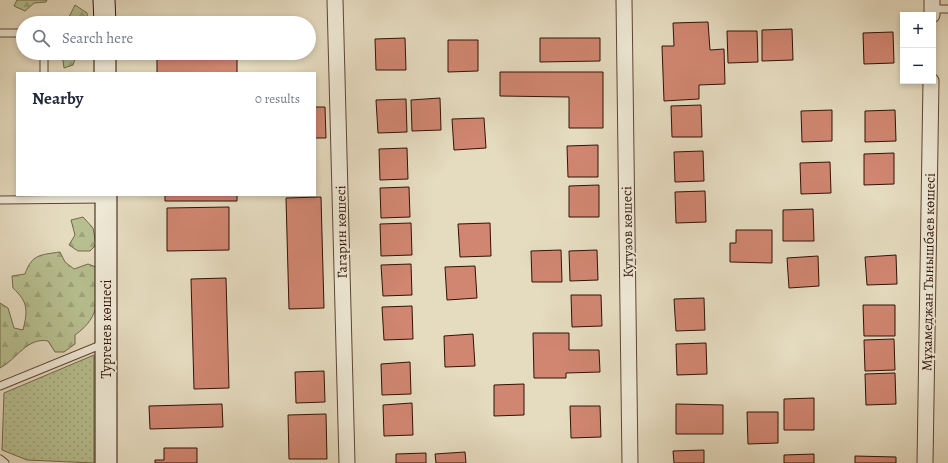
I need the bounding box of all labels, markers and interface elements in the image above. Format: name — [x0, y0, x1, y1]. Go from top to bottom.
map controls — [900, 12, 936, 84]
button: + — [900, 12, 936, 48]
search box — [16, 16, 316, 60]
icon: search — [30, 27, 52, 49]
text: Search here — [62, 28, 133, 48]
button: − — [900, 48, 936, 84]
text: Nearby — [32, 87, 83, 110]
text: 0 results — [255, 90, 300, 107]
street label: Мұхамеджан Тынышбаев көшесі — [917, 173, 940, 371]
street label: Гагарин көшесі — [331, 185, 352, 279]
street label: Кутузов көшесі — [617, 186, 638, 278]
street label: Тургенев көшесі — [97, 280, 116, 378]

